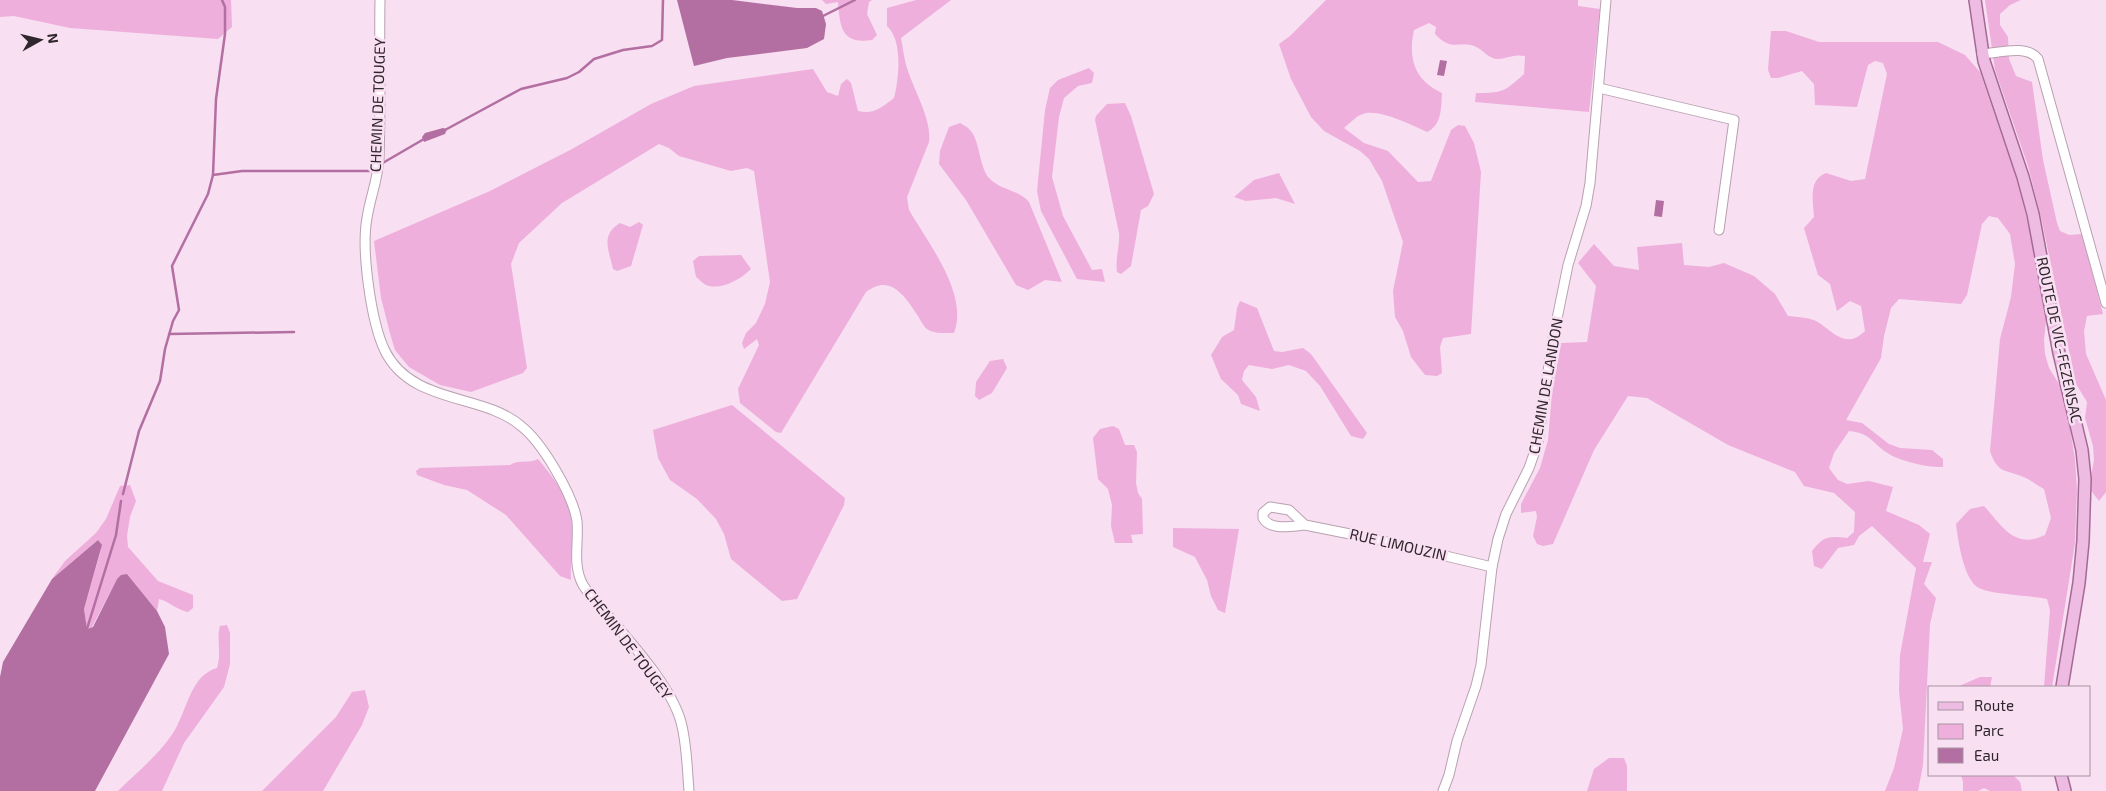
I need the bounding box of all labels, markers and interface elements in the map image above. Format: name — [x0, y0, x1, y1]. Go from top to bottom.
north arrow — [15, 15, 65, 65]
text: N — [44, 32, 62, 44]
street label: CHEMIN DE TOUGEY — [366, 37, 388, 172]
street label: ROUTE DE VIC-FEZENSAC — [2034, 255, 2086, 425]
street label: CHEMIN DE LANDON — [1524, 316, 1566, 455]
street label: RUE LIMOUZIN — [1348, 524, 1448, 564]
street label: CHEMIN DE TOUGEY — [581, 584, 677, 703]
legend — [1928, 686, 2091, 776]
text: Route — [1974, 696, 2014, 714]
text: Parc — [1974, 721, 2004, 739]
text: Eau — [1974, 746, 1999, 764]

